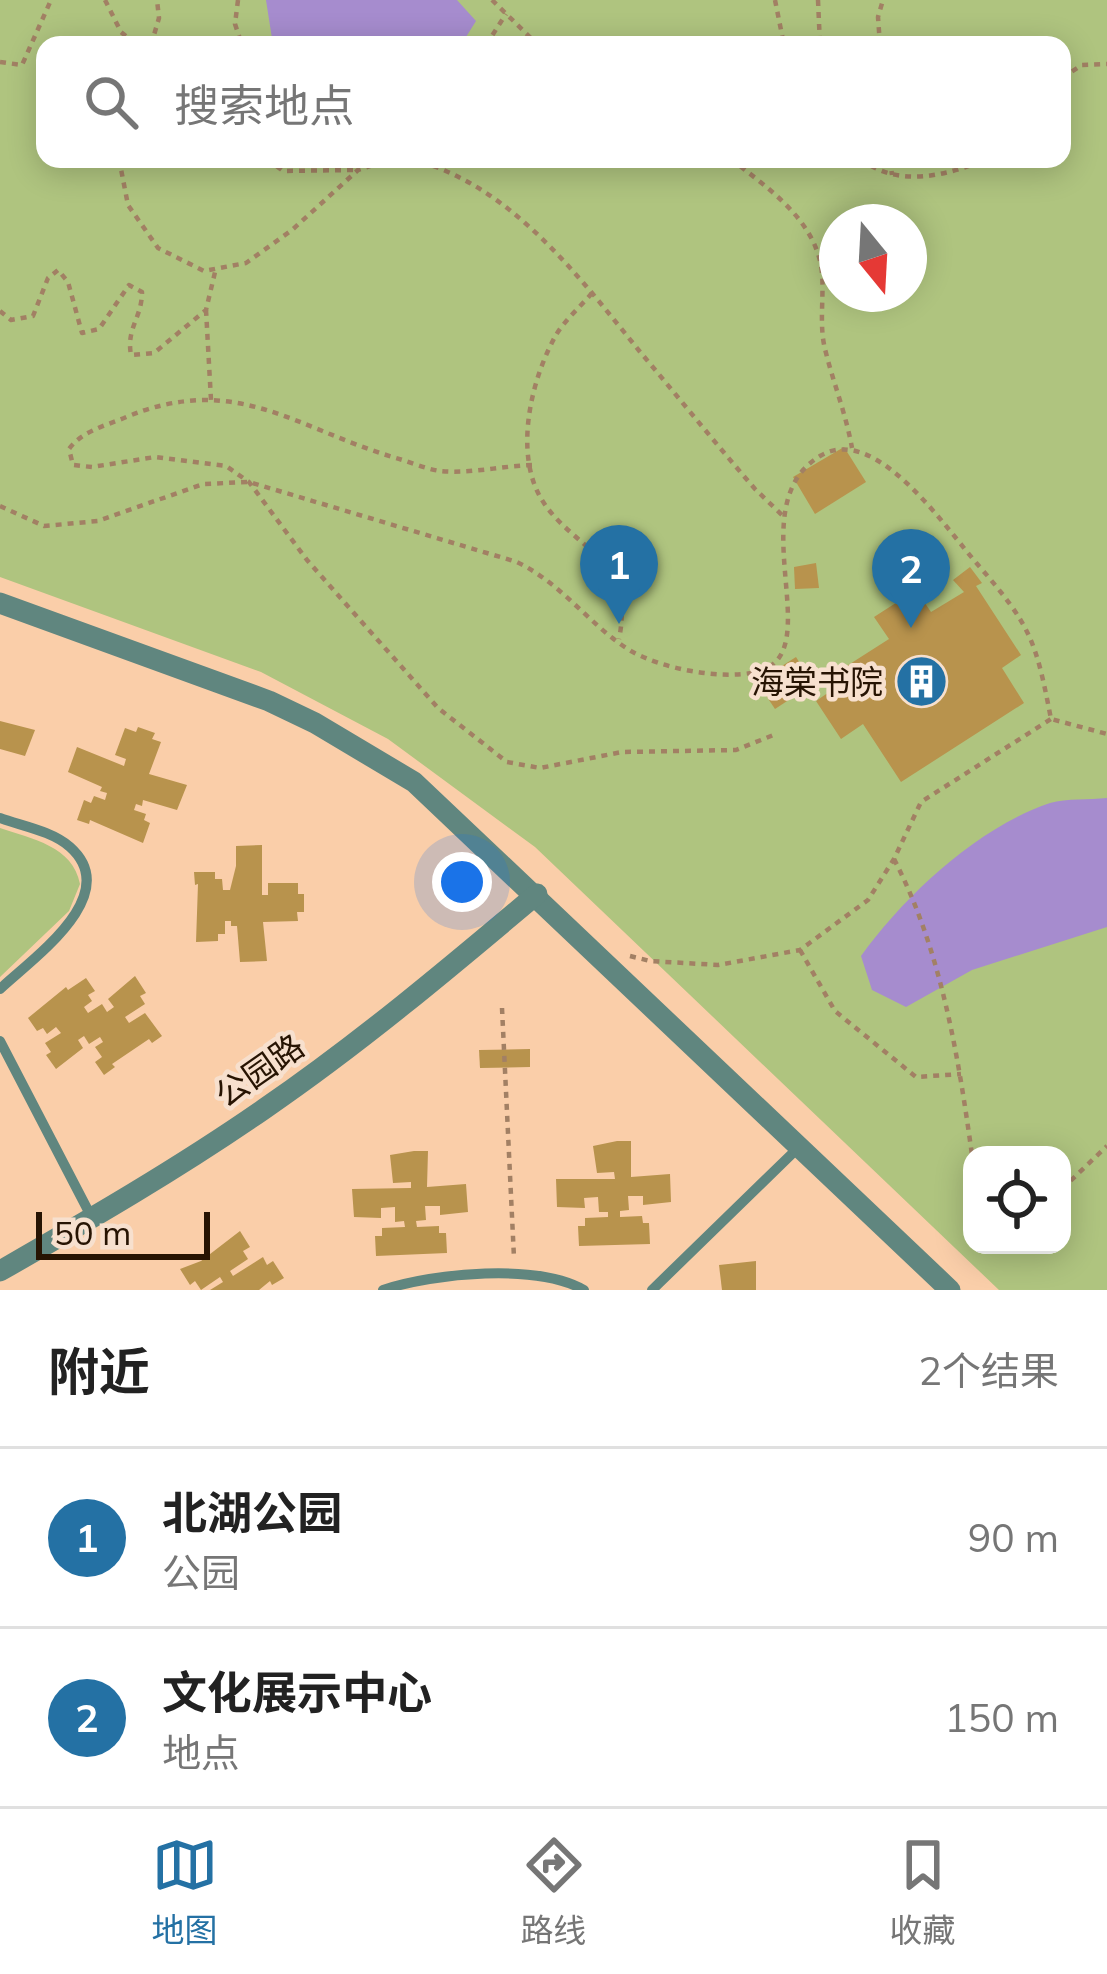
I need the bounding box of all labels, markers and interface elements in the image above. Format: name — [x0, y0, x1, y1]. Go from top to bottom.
search box — [36, 36, 1071, 168]
icon: search — [78, 69, 144, 135]
text: 搜索地点 — [174, 77, 354, 133]
north arrow — [819, 204, 927, 312]
pin: 1 — [580, 525, 658, 624]
pin: 2 — [872, 529, 950, 628]
building icon: 海棠书院 — [894, 653, 950, 709]
place label: 海棠书院 — [751, 661, 883, 702]
your location — [432, 852, 492, 912]
street label: 公园路 — [207, 1025, 311, 1115]
map controls — [963, 1146, 1071, 1254]
button: locate — [963, 1146, 1071, 1254]
scale bar — [36, 1206, 210, 1259]
text: 50 m — [54, 1212, 131, 1253]
text: 附近 — [48, 1339, 150, 1403]
text: 2个结果 — [919, 1346, 1059, 1395]
text: 北湖公园 — [162, 1484, 342, 1540]
text: 1 — [75, 1513, 99, 1562]
text: 90 m — [968, 1513, 1059, 1562]
text: 公园 — [162, 1548, 240, 1597]
text: 文化展示中心 — [162, 1664, 432, 1720]
text: 2 — [75, 1693, 99, 1742]
text: 150 m — [944, 1693, 1059, 1742]
text: 地点 — [162, 1728, 240, 1777]
tab: 地图 — [152, 1832, 218, 1952]
tab: 路线 — [521, 1832, 587, 1952]
tab: 收藏 — [890, 1832, 956, 1952]

